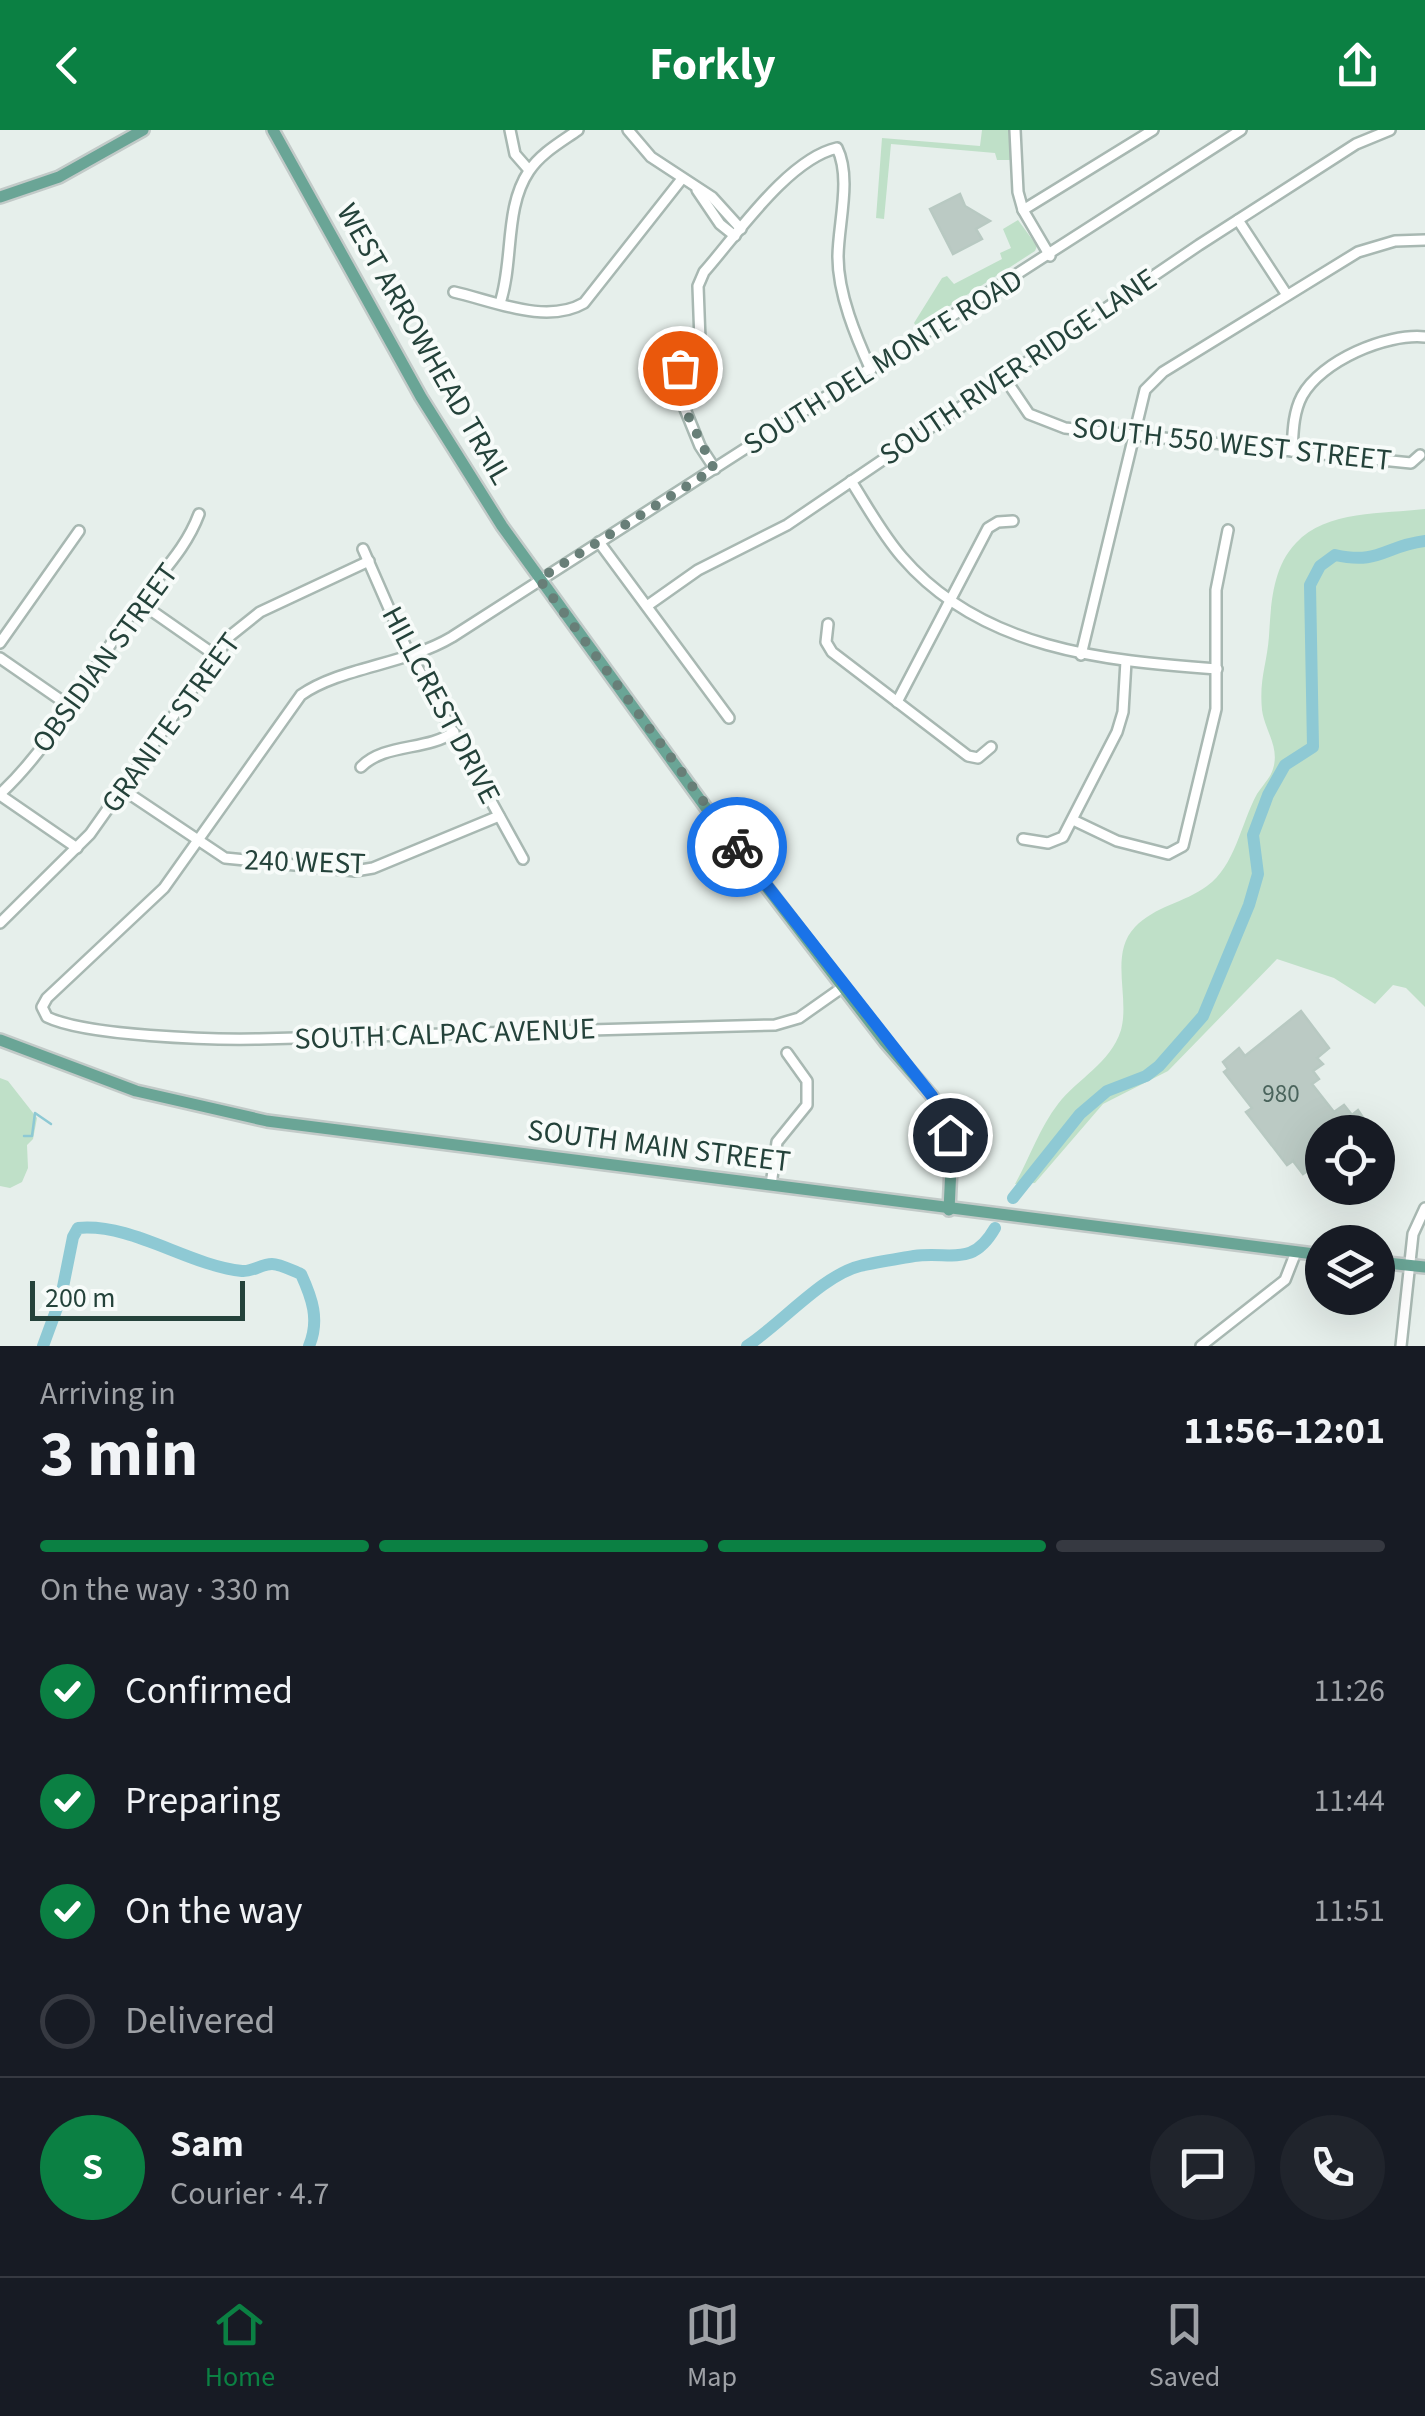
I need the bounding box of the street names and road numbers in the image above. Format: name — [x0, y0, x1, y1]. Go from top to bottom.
street label: WEST ARROWHEAD TRAIL — [326, 195, 522, 493]
street label: SOUTH DEL MONTE ROAD — [735, 258, 1031, 466]
street label: SOUTH RIVER RIDGE LANE — [871, 258, 1165, 476]
street label: SOUTH 550 WEST STREET — [1070, 406, 1394, 482]
street label: OBSIDIAN STREET — [21, 554, 189, 762]
street label: HILLCREST DRIVE — [371, 599, 511, 811]
street label: GRANITE STREET — [91, 624, 251, 822]
street label: 240 WEST — [243, 838, 367, 886]
street label: SOUTH CALPAC AVENUE — [294, 1007, 596, 1061]
street label: SOUTH MAIN STREET — [525, 1109, 793, 1183]

